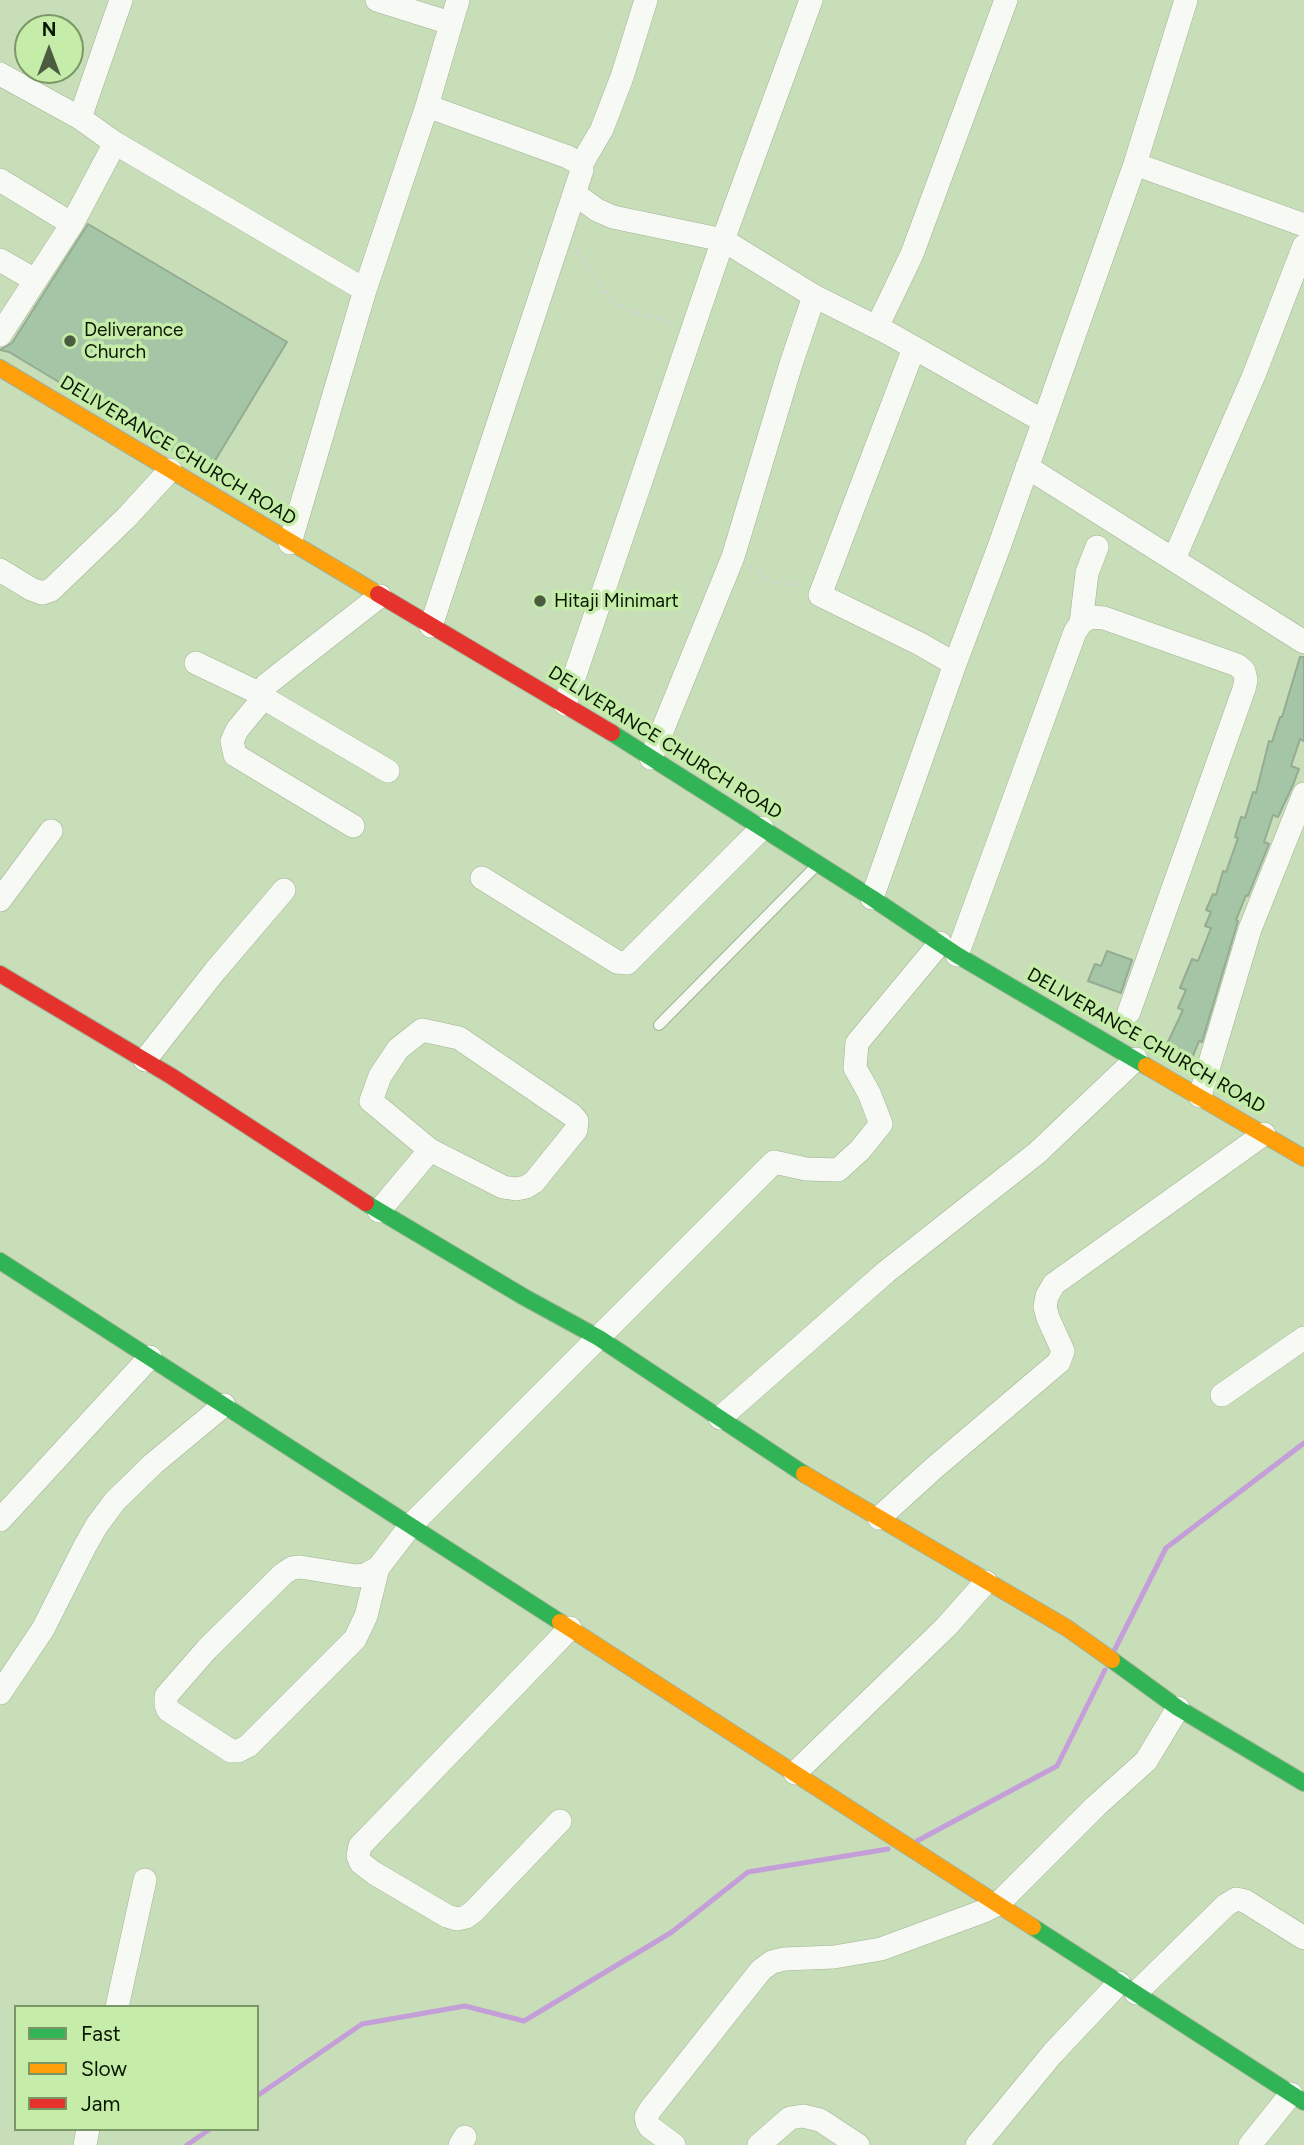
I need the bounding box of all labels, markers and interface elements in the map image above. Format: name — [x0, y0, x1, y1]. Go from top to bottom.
north arrow — [14, 14, 84, 84]
text: N — [42, 18, 56, 41]
place label: Deliverance Church — [84, 319, 183, 363]
marker: Deliverance Church — [62, 333, 78, 349]
street label: DELIVERANCE CHURCH ROAD — [56, 371, 300, 531]
place label: Hitaji Minimart — [554, 590, 679, 612]
marker: Hitaji Minimart — [532, 593, 548, 609]
street label: DELIVERANCE CHURCH ROAD — [544, 661, 786, 825]
street label: DELIVERANCE CHURCH ROAD — [1023, 963, 1269, 1119]
legend — [14, 2005, 259, 2131]
text: Fast — [81, 2021, 121, 2046]
text: Slow — [81, 2056, 127, 2081]
text: Jam — [81, 2091, 120, 2116]

